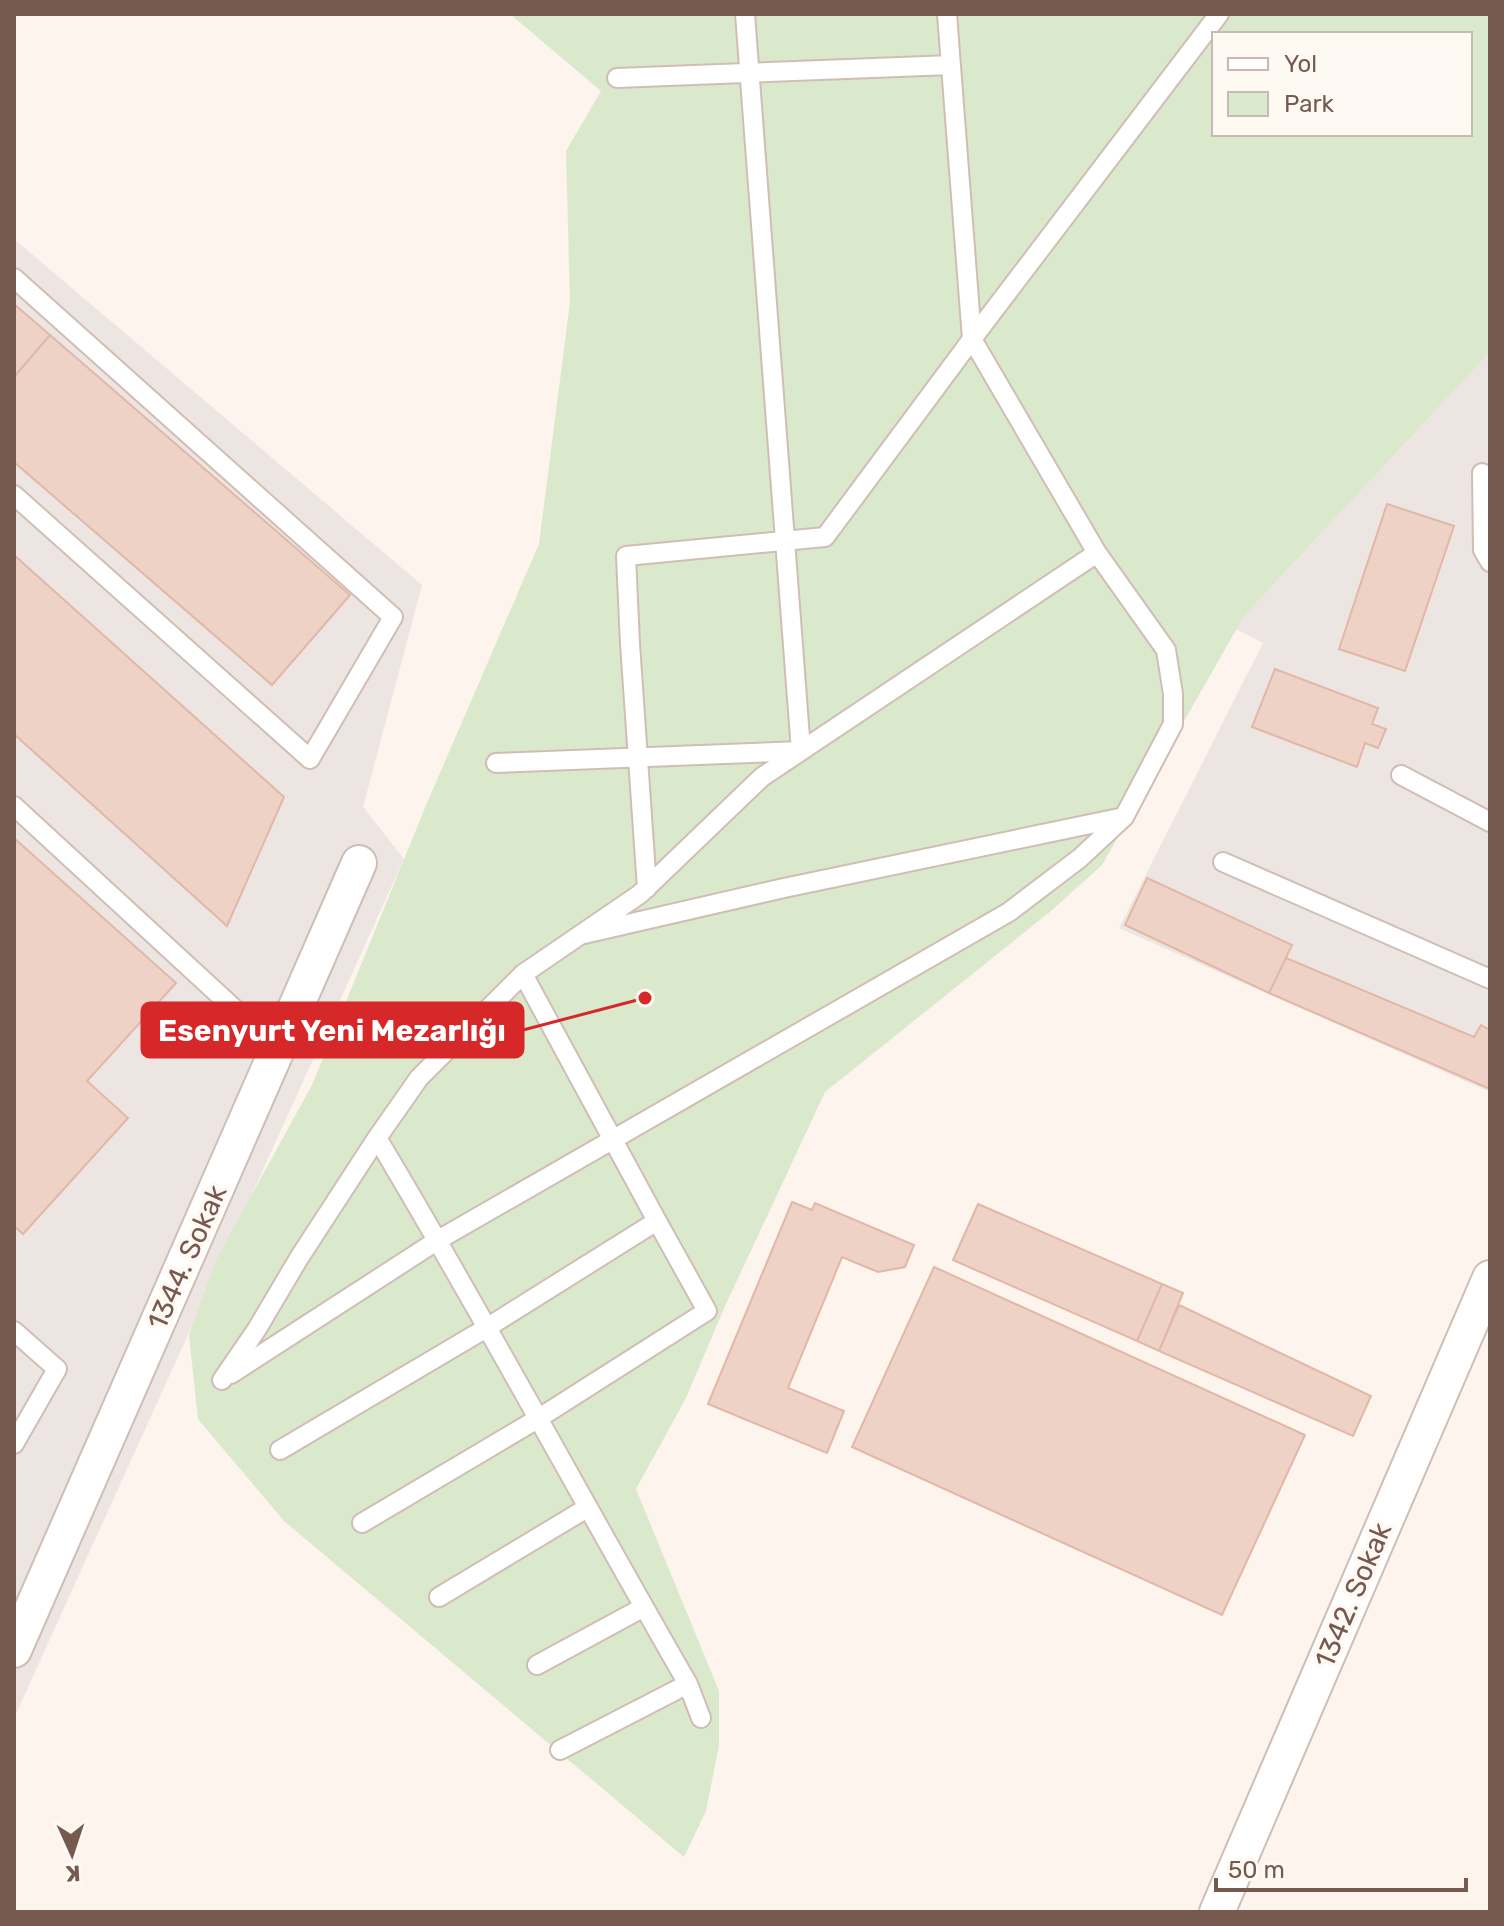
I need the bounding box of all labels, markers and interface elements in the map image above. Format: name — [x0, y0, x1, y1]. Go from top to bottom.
legend — [1212, 32, 1472, 136]
text: Yol — [1284, 50, 1317, 78]
text: Park — [1284, 90, 1335, 118]
callout: Esenyurt Yeni Mezarlığı — [142, 1003, 523, 1057]
text: Esenyurt Yeni Mezarlığı — [158, 1013, 506, 1049]
street label: 1344. Sokak — [140, 1179, 234, 1334]
street label: 1342. Sokak — [1308, 1517, 1399, 1672]
north arrow — [32, 1814, 112, 1894]
scale bar — [1216, 1842, 1466, 1892]
text: 50 m — [1228, 1856, 1285, 1884]
text: K — [65, 1860, 81, 1887]

